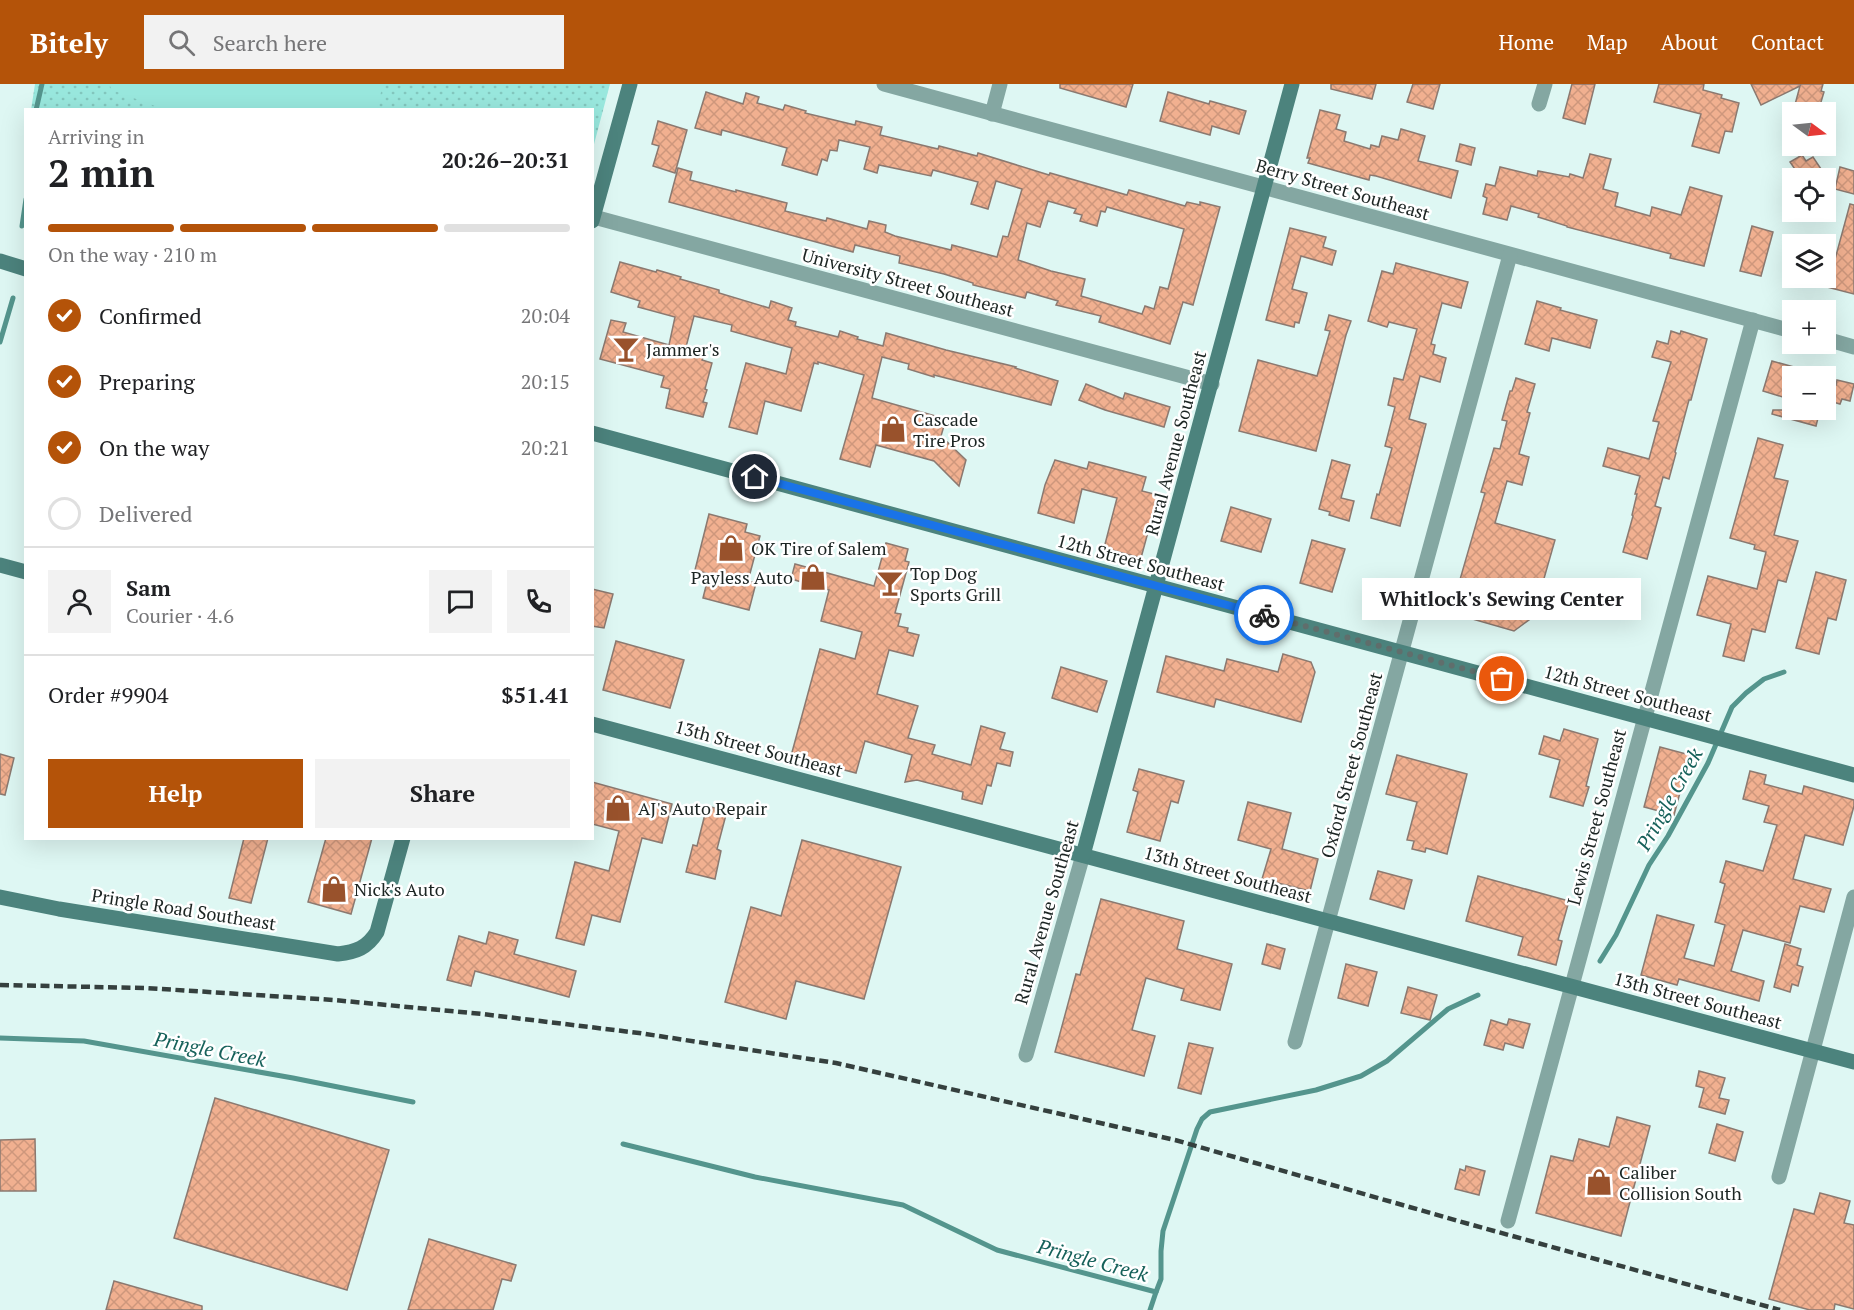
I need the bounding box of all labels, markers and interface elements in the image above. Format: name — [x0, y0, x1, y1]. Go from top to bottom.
search box — [144, 15, 564, 69]
text: Bitely — [30, 24, 108, 61]
icon: search — [165, 26, 198, 59]
text: Search here — [213, 28, 327, 57]
text: Home — [1498, 28, 1554, 56]
text: Map — [1587, 28, 1628, 56]
text: About — [1661, 28, 1718, 56]
text: Contact — [1751, 28, 1824, 56]
north arrow — [1782, 102, 1836, 156]
map controls — [1782, 102, 1836, 420]
text: Arriving in — [48, 123, 144, 150]
text: 20:26–20:31 — [442, 145, 570, 174]
text: 2 min — [48, 146, 155, 198]
street label: Berry Street Southeast — [1253, 153, 1433, 225]
button: locate — [1782, 168, 1836, 222]
button: layers — [1782, 234, 1836, 288]
text: On the way · 210 m — [48, 241, 217, 268]
street label: University Street Southeast — [799, 242, 1017, 322]
icon: check — [48, 299, 81, 332]
button: + — [1782, 300, 1836, 354]
text: Confirmed — [99, 301, 202, 330]
text: 20:04 — [521, 302, 570, 329]
bar icon: Jammer's — [611, 334, 641, 364]
place label: Jammer's — [646, 337, 720, 361]
street label: Rural Avenue Southeast — [1139, 348, 1211, 538]
icon: check — [48, 365, 81, 398]
button: − — [1782, 366, 1836, 420]
text: Preparing — [99, 367, 195, 396]
text: 20:15 — [521, 368, 570, 395]
place label: Cascade Tire Pros — [913, 407, 985, 452]
shop icon: Cascade Tire Pros — [878, 414, 908, 444]
icon: check — [48, 431, 81, 464]
text: On the way — [99, 433, 209, 462]
text: 20:21 — [521, 434, 570, 461]
pin — [729, 451, 780, 502]
icon: home — [738, 460, 771, 493]
text: Delivered — [99, 499, 192, 528]
street label: 12th Street Southeast — [1054, 528, 1228, 596]
shop icon: OK Tire of Salem — [716, 533, 746, 563]
place label: OK Tire of Salem — [751, 536, 887, 560]
place label: Top Dog Sports Grill — [910, 561, 1001, 606]
shop icon: Payless Auto — [798, 562, 828, 592]
place label: Payless Auto — [691, 565, 793, 589]
bar icon: Top Dog Sports Grill — [875, 568, 905, 598]
button: person — [48, 570, 111, 633]
button: chat — [429, 570, 492, 633]
button: phone — [507, 570, 570, 633]
text: Sam — [126, 573, 171, 602]
callout: Whitlock's Sewing Center — [1362, 577, 1642, 619]
courier — [1234, 585, 1294, 645]
text: Whitlock's Sewing Center — [1380, 585, 1624, 612]
icon: bike — [1248, 599, 1281, 632]
text: Courier · 4.6 — [126, 602, 234, 629]
pin — [1476, 653, 1527, 704]
street label: 12th Street Southeast — [1541, 659, 1715, 727]
icon: bag — [1485, 662, 1518, 695]
street label: Oxford Street Southeast — [1315, 669, 1387, 861]
text: Order #9904 — [48, 680, 168, 709]
text: $51.41 — [501, 680, 570, 709]
street label: 13th Street Southeast — [672, 714, 846, 782]
street label: Lewis Street Southeast — [1561, 726, 1631, 908]
water label: Pringle Creek — [1629, 743, 1708, 856]
button: Help — [48, 759, 303, 828]
button: Share — [315, 759, 570, 828]
shop icon: AJ's Auto Repair — [603, 793, 633, 823]
place label: AJ's Auto Repair — [638, 796, 767, 820]
street label: Rural Avenue Southeast — [1008, 817, 1084, 1007]
street label: 13th Street Southeast — [1141, 840, 1315, 908]
shop icon: Nick's Auto — [319, 874, 349, 904]
place label: Nick's Auto — [354, 877, 445, 901]
street label: Pringle Road Southeast — [90, 883, 278, 935]
street label: 13th Street Southeast — [1611, 966, 1785, 1034]
water label: Pringle Creek — [151, 1025, 269, 1073]
place label: Caliber Collision South — [1619, 1160, 1742, 1205]
shop icon: Caliber Collision South — [1584, 1167, 1614, 1197]
water label: Pringle Creek — [1034, 1232, 1152, 1288]

